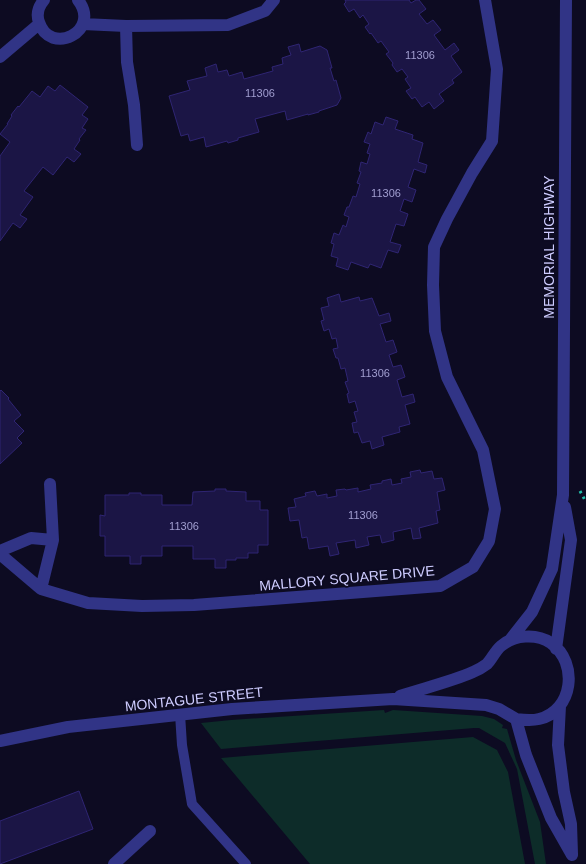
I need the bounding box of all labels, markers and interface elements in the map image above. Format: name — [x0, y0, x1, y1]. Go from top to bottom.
house number: 11306 — [405, 49, 435, 61]
house number: 11306 — [245, 87, 275, 99]
street label: MEMORIAL HIGHWAY — [541, 175, 557, 319]
house number: 11306 — [371, 187, 401, 199]
house number: 11306 — [360, 367, 390, 379]
house number: 11306 — [348, 509, 378, 521]
house number: 11306 — [169, 520, 199, 532]
street label: MALLORY SQUARE DRIVE — [259, 562, 435, 594]
street label: MONTAGUE STREET — [124, 684, 264, 714]

